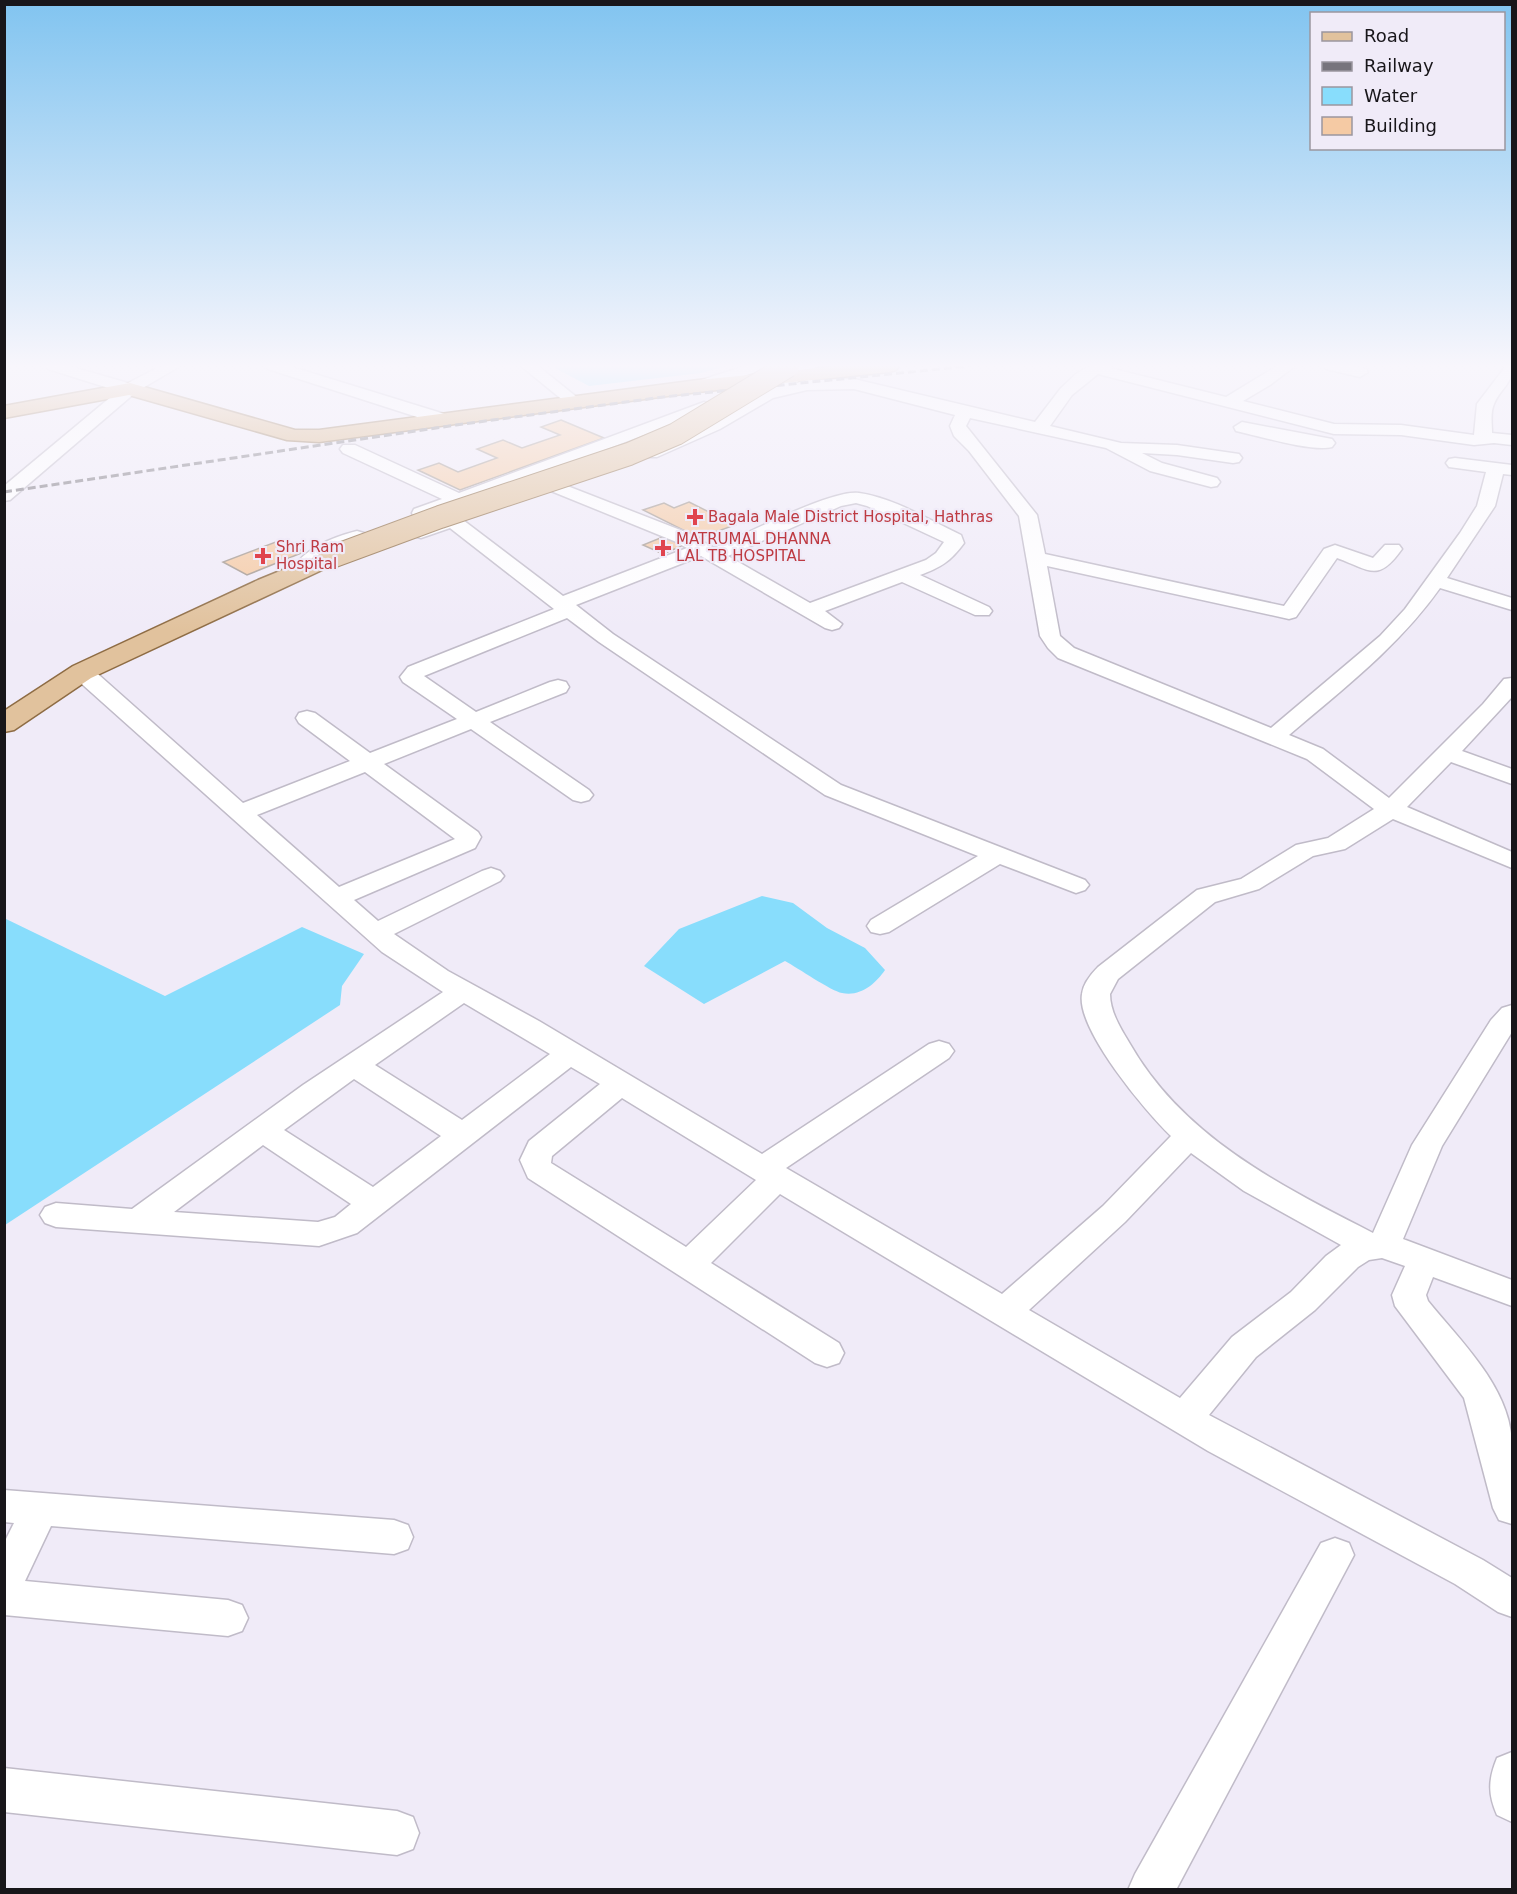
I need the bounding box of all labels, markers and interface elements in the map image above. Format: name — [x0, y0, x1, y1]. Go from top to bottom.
legend — [1310, 12, 1505, 150]
text: Road — [1364, 25, 1409, 46]
text: Railway — [1364, 55, 1434, 76]
text: Water — [1364, 85, 1418, 106]
text: Building — [1364, 115, 1437, 136]
marker: Bagala Male District Hospital, Hathras — [686, 508, 704, 526]
place label: Bagala Male District Hospital, Hathras — [708, 508, 993, 526]
place label: MATRUMAL DHANNA LAL TB HOSPITAL — [676, 530, 831, 565]
place label: Shri Ram Hospital — [276, 538, 344, 573]
marker: MATRUMAL DHANNA LAL TB HOSPITAL — [654, 539, 672, 557]
marker: Shri Ram Hospital — [254, 547, 272, 565]

